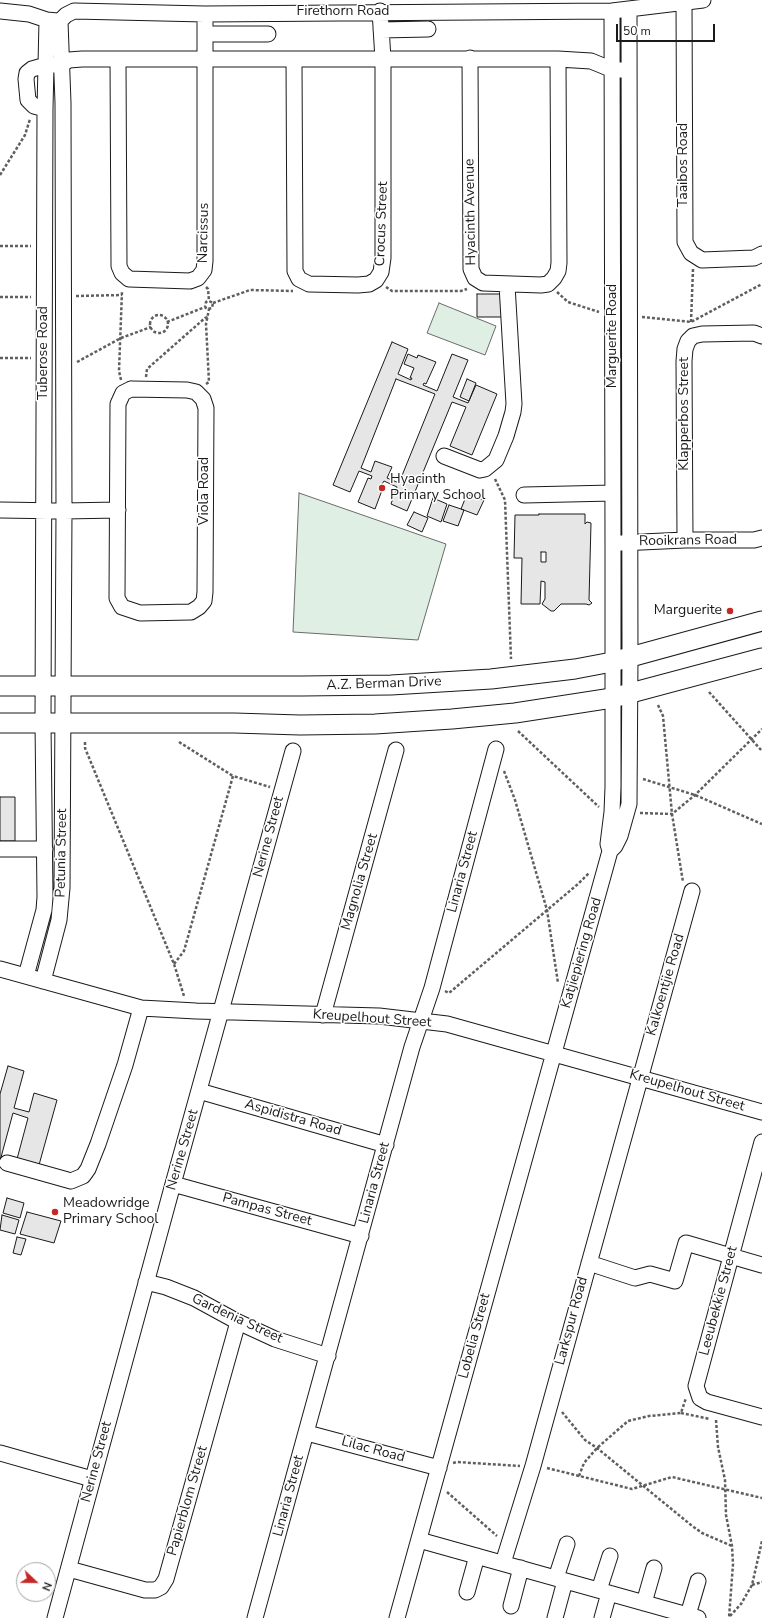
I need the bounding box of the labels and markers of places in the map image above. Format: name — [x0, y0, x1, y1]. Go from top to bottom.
place label: Hyacinth Primary School — [390, 472, 485, 504]
marker: Hyacinth Primary School — [377, 483, 387, 493]
place label: Marguerite — [654, 603, 722, 619]
marker: Marguerite — [725, 606, 735, 616]
place label: Meadowridge Primary School — [63, 1196, 158, 1228]
marker: Meadowridge Primary School — [50, 1207, 60, 1217]

